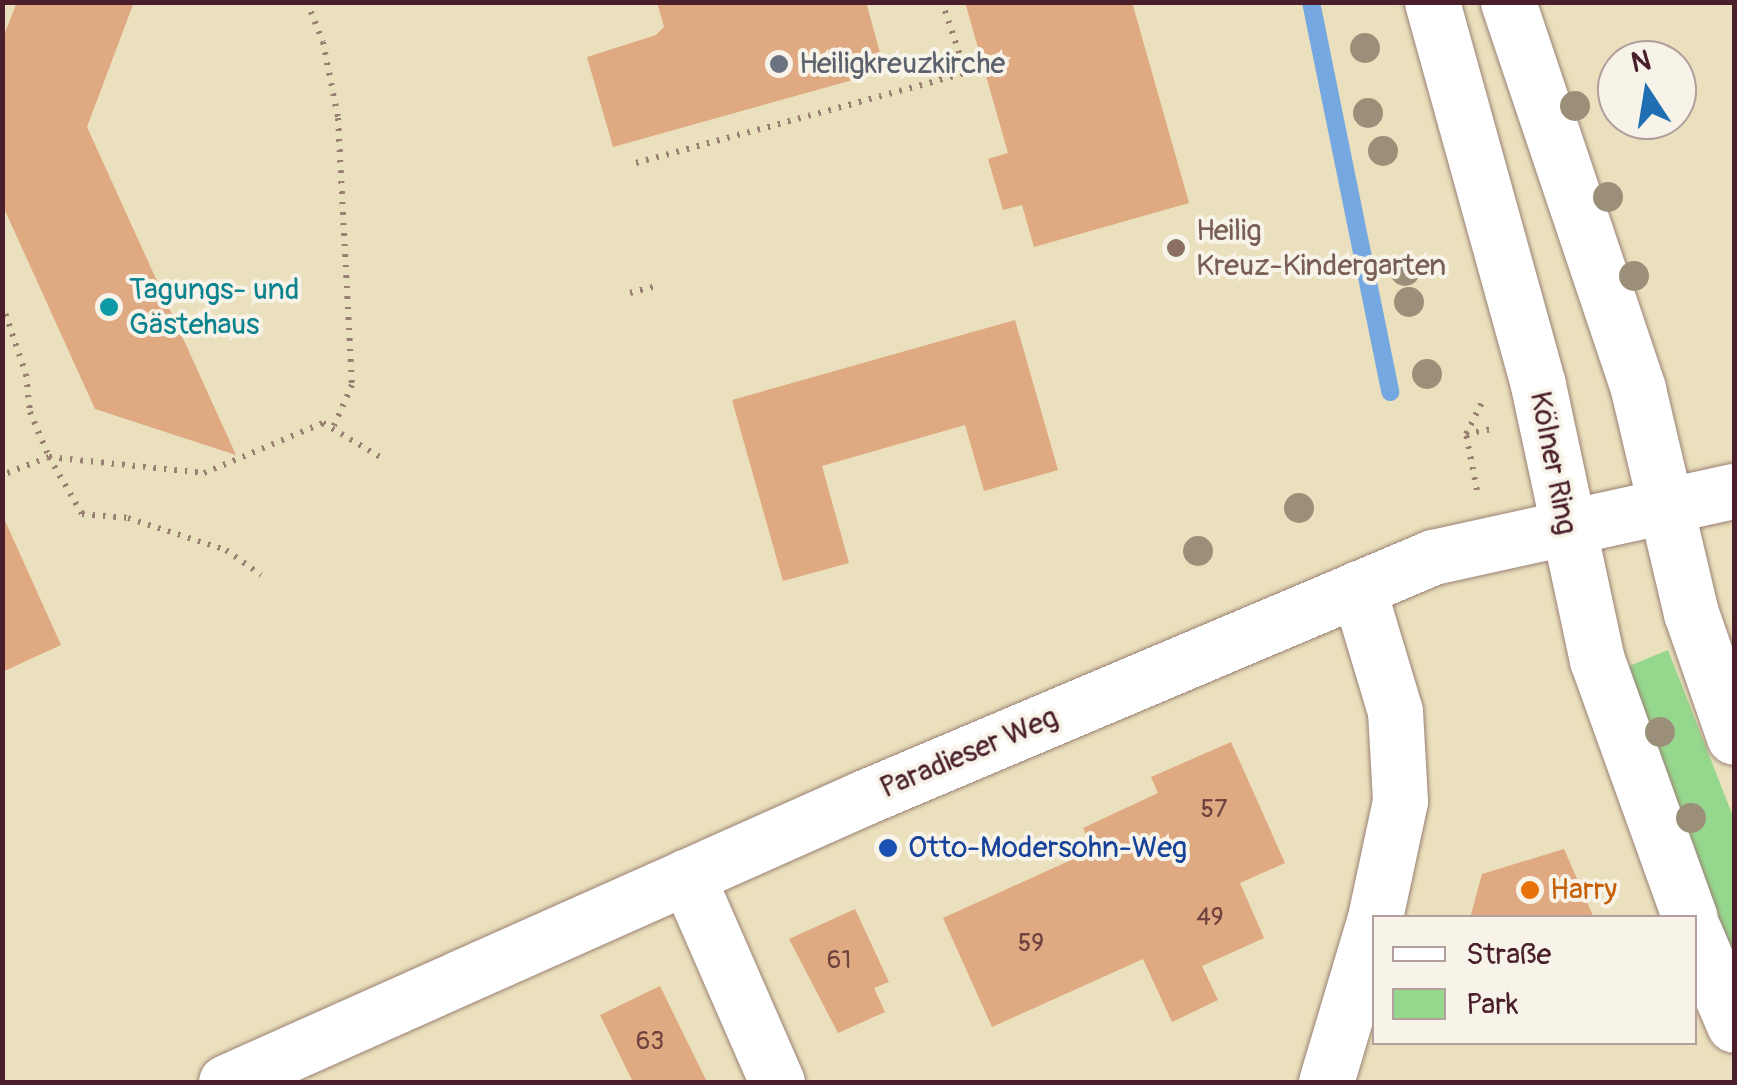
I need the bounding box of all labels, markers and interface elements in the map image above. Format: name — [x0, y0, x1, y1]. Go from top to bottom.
north arrow — [1597, 40, 1697, 140]
text: N — [1628, 43, 1654, 81]
place label: Heiligkreuzkirche — [799, 46, 1005, 82]
marker: Heiligkreuzkirche — [768, 53, 790, 75]
place label: Heilig Kreuz-Kindergarten — [1196, 213, 1446, 284]
marker: Heilig Kreuz-Kindergarten — [1165, 237, 1187, 259]
place label: Tagungs- und Gästehaus — [129, 272, 300, 342]
marker: Tagungs- und Gästehaus — [98, 296, 120, 318]
street label: Kölner Ring — [1521, 388, 1585, 538]
street label: Paradieser Weg — [875, 699, 1063, 807]
house number: 57 — [1201, 795, 1227, 825]
place label: Otto-Modersohn-Weg — [908, 830, 1187, 866]
marker: Otto-Modersohn-Weg — [877, 837, 899, 859]
place label: Harry — [1550, 872, 1617, 908]
marker: Harry — [1519, 879, 1541, 901]
house number: 49 — [1196, 903, 1224, 933]
legend — [1372, 915, 1697, 1045]
house number: 59 — [1018, 929, 1044, 959]
text: Straße — [1466, 936, 1551, 973]
house number: 61 — [827, 946, 851, 976]
text: Park — [1466, 986, 1519, 1023]
house number: 63 — [636, 1027, 664, 1057]

